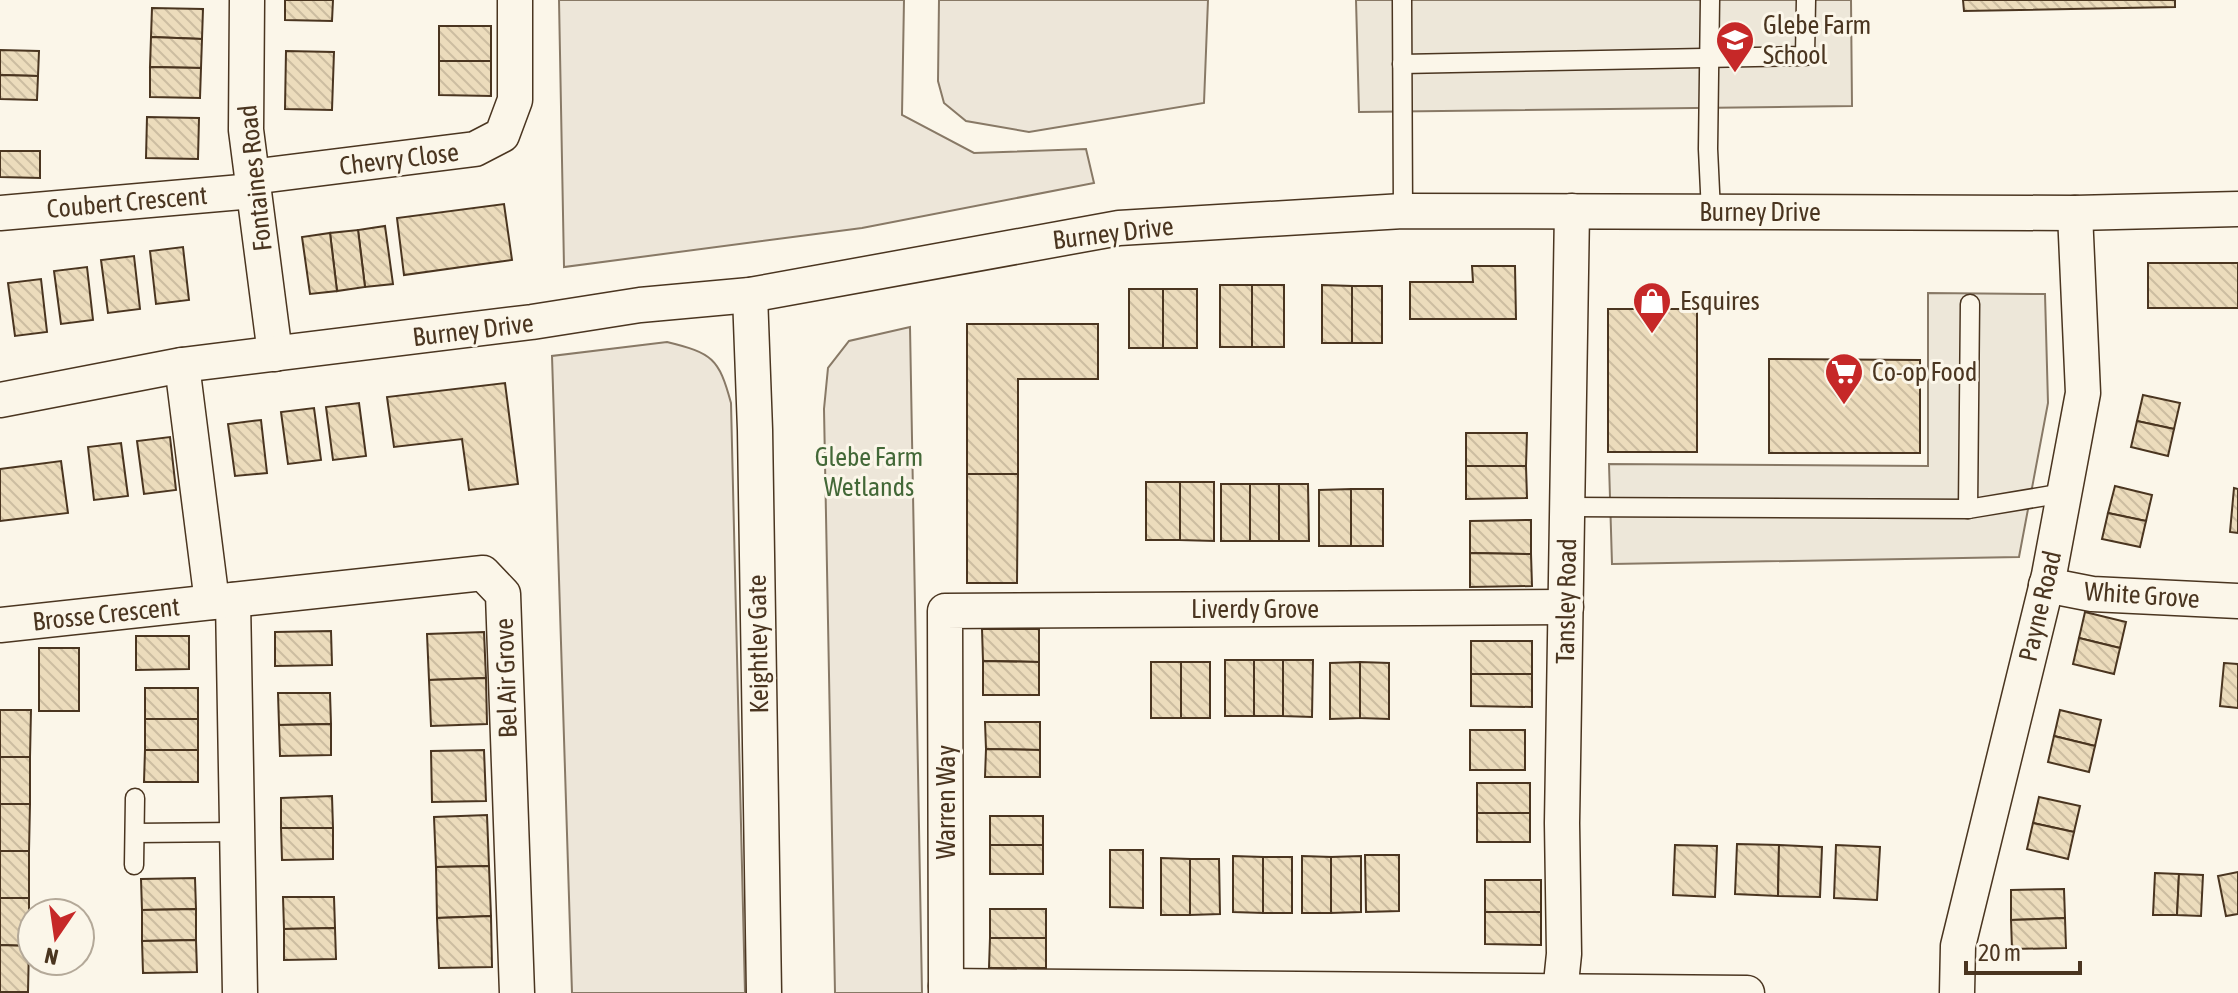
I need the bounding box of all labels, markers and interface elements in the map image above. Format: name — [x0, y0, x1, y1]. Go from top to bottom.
place label: Glebe Farm School — [1763, 10, 1871, 70]
school or university icon: Glebe Farm School — [1714, 19, 1756, 74]
street label: Fontaines Road — [232, 103, 278, 253]
street label: Chevry Close — [338, 137, 460, 181]
street label: Coubert Crescent — [46, 180, 208, 224]
street label: Burney Drive — [1699, 197, 1821, 227]
street label: Burney Drive — [1051, 211, 1175, 255]
shop icon: Esquires — [1631, 280, 1673, 335]
place label: Esquires — [1680, 286, 1760, 316]
street label: Burney Drive — [411, 308, 535, 352]
supermarket icon: Co-op Food — [1823, 351, 1865, 406]
place label: Co-op Food — [1872, 357, 1977, 387]
park label: Glebe Farm Wetlands — [815, 442, 923, 502]
street label: Tansley Road — [1550, 538, 1582, 664]
street label: Payne Road — [2013, 548, 2067, 664]
street label: Keightley Gate — [742, 574, 774, 714]
street label: White Grove — [2083, 576, 2201, 614]
street label: Brosse Crescent — [31, 591, 181, 637]
street label: Liverdy Grove — [1191, 594, 1319, 624]
street label: Bel Air Grove — [489, 617, 523, 739]
street label: Warren Way — [931, 745, 961, 859]
north arrow — [16, 897, 96, 977]
scale bar — [1966, 925, 2080, 975]
text: 20 m — [1978, 939, 2021, 966]
text: N — [42, 942, 61, 971]

